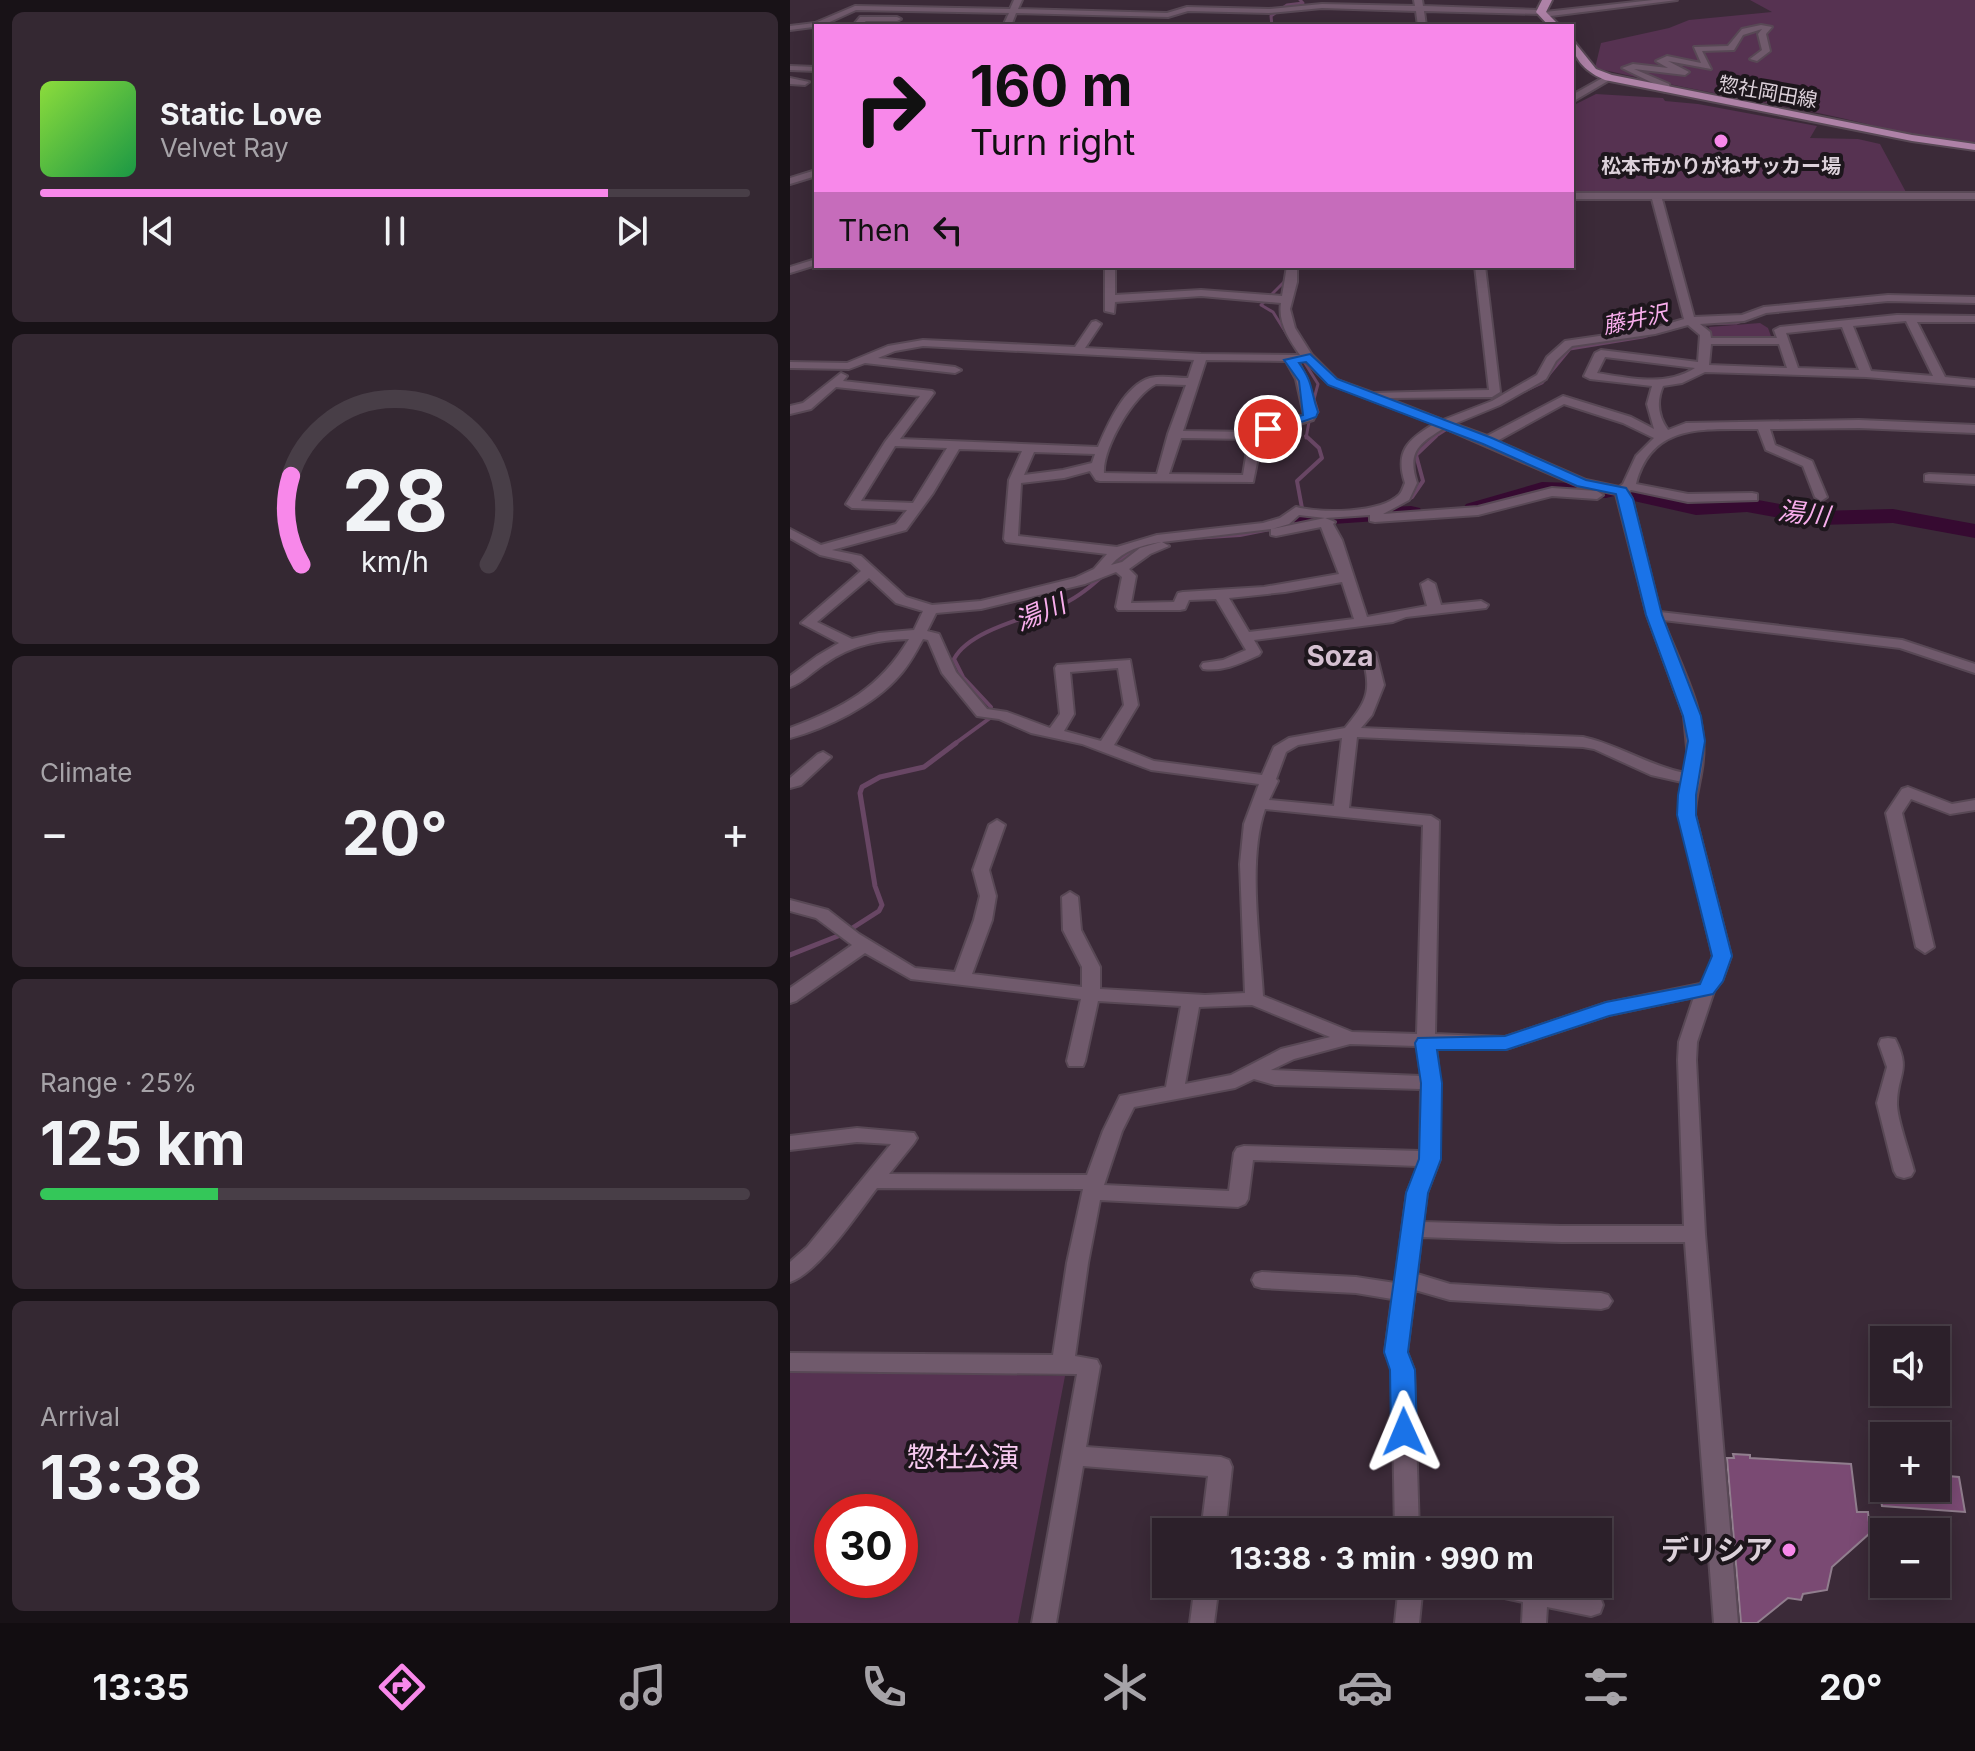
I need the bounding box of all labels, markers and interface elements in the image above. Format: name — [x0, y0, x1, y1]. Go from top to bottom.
text: 160 m — [970, 52, 1133, 120]
icon: right — [838, 56, 942, 160]
street label: 惣社岡田線 — [1717, 71, 1819, 113]
text: Static Love — [160, 96, 322, 132]
text: Turn right — [970, 120, 1135, 164]
text: Velvet Ray — [160, 132, 289, 163]
marker: 松本市かりがねサッカー場 — [1712, 132, 1730, 150]
place label: 松本市かりがねサッカー場 — [1601, 154, 1841, 178]
icon: left — [926, 208, 970, 252]
icon: previous — [136, 209, 180, 253]
icon: pause — [373, 209, 417, 253]
icon: next — [610, 209, 654, 253]
text: Then — [838, 212, 910, 248]
water label: 藤井沢 — [1600, 299, 1673, 339]
pin — [1234, 395, 1302, 463]
icon: arrive — [1246, 407, 1290, 451]
text: 28 — [342, 450, 448, 551]
water label: 湯川 — [1776, 494, 1835, 532]
text: km/h — [361, 544, 429, 579]
water label: 湯川 — [1010, 586, 1073, 636]
district label: Soza — [1306, 639, 1374, 673]
text: Climate — [40, 757, 132, 788]
text: 20° — [342, 797, 448, 869]
text: − — [40, 806, 69, 860]
text: + — [721, 806, 750, 860]
text: Range · 25% — [40, 1067, 197, 1098]
text: 125 km — [40, 1107, 246, 1179]
map controls — [1870, 1326, 1950, 1598]
button: sound — [1870, 1326, 1950, 1406]
position arrow — [1362, 1390, 1446, 1474]
text: Arrival — [40, 1401, 120, 1432]
button: + — [1870, 1422, 1950, 1502]
park label: 惣社公演 — [907, 1440, 1019, 1474]
text: 13:38 — [40, 1441, 202, 1513]
speed limit sign: 30 — [814, 1494, 918, 1598]
button: − — [1870, 1518, 1950, 1598]
place label: デリシア — [1661, 1533, 1773, 1567]
text: 13:38 · 3 min · 990 m — [1230, 1540, 1534, 1576]
marker: デリシア — [1780, 1541, 1798, 1559]
icon: directions — [374, 1659, 430, 1715]
icon: music — [615, 1659, 671, 1715]
icon: phone — [856, 1659, 912, 1715]
icon: climate — [1097, 1659, 1153, 1715]
icon: car — [1337, 1659, 1393, 1715]
icon: filters — [1578, 1659, 1634, 1715]
text: 13:35 — [92, 1665, 189, 1709]
text: 20° — [1819, 1665, 1883, 1709]

